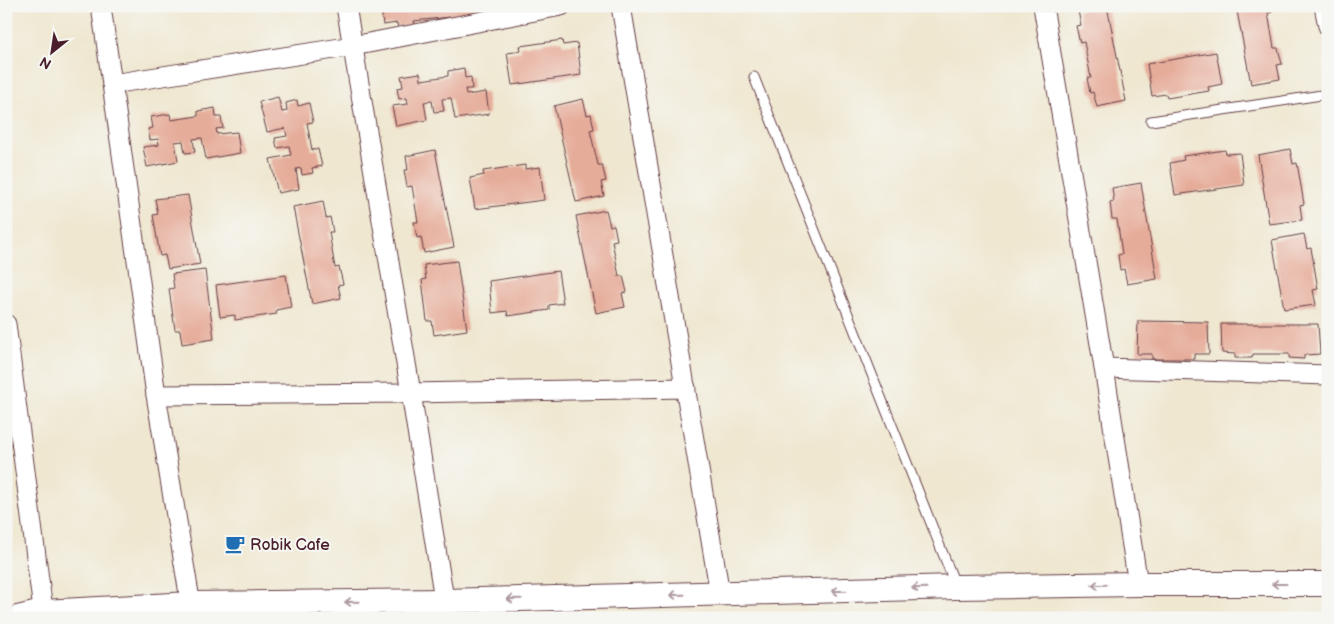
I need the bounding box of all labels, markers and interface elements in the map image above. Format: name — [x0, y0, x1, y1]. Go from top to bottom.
north arrow — [28, 28, 78, 78]
text: N — [37, 53, 55, 73]
cafe icon: Robik Cafe — [224, 533, 246, 555]
place label: Robik Cafe — [250, 536, 330, 555]
one-way arrow — [1271, 579, 1288, 589]
one-way arrow — [1091, 580, 1108, 590]
one-way arrow — [911, 583, 928, 593]
one-way arrow — [831, 586, 847, 595]
one-way arrow — [669, 590, 685, 600]
one-way arrow — [506, 594, 522, 604]
one-way arrow — [344, 597, 360, 607]

